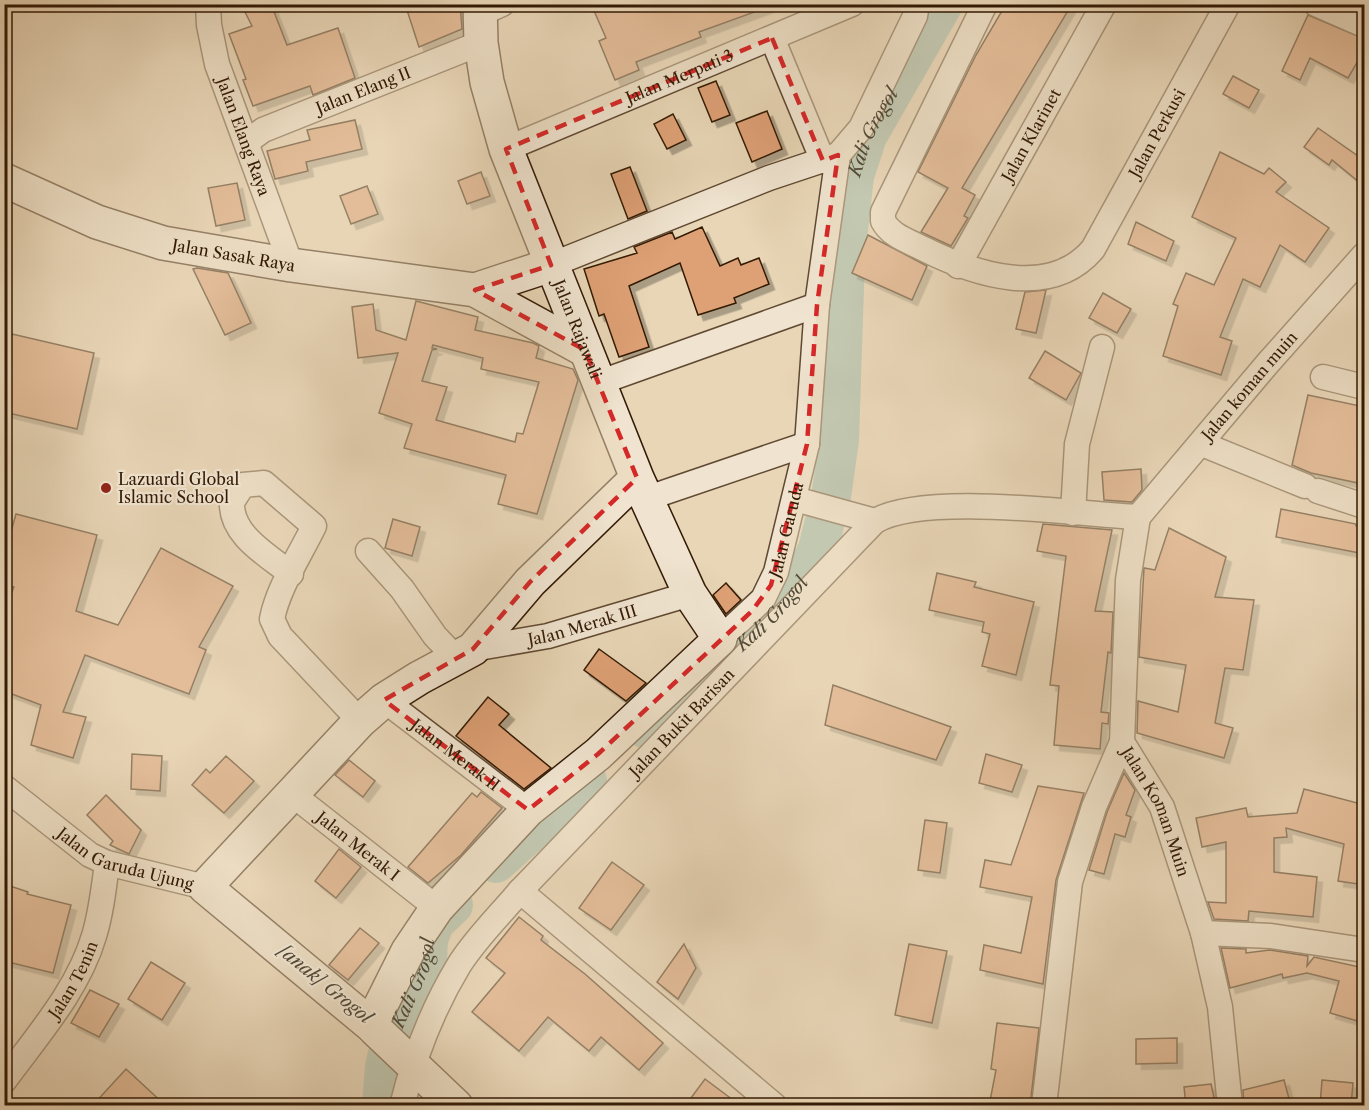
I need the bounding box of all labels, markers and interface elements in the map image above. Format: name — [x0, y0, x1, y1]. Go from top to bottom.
street label: Jalan Merpati 3 — [620, 45, 736, 109]
street label: Jalan Elang II — [310, 62, 414, 119]
street label: Jalan Elang Raya — [212, 71, 275, 199]
water label: Kali Grogol — [843, 82, 904, 181]
street label: Jalan Klarinet — [996, 85, 1065, 188]
street label: Jalan Perkusi — [1123, 85, 1189, 184]
street label: Jalan Sasak Raya — [168, 234, 297, 276]
street label: Jalan Rajawali — [548, 274, 606, 382]
street label: Jalan koman muin — [1195, 327, 1301, 447]
place label: Lazuardi Global Islamic School — [118, 469, 239, 507]
street label: Jalan Garuda — [763, 480, 808, 584]
marker: Lazuardi Global Islamic School — [99, 481, 113, 495]
water label: Kali Grogol — [730, 572, 815, 657]
street label: Jalan Merak III — [523, 600, 639, 650]
street label: Jalan Bukit Barisan — [623, 664, 738, 783]
street label: Jalan Merak II — [405, 713, 504, 795]
street label: Jalan Koman Muin — [1116, 740, 1194, 879]
street label: Jalan Merak I — [310, 805, 404, 885]
street label: Jalan Garuda Ujung — [51, 821, 196, 894]
water label: Kali Grogol — [386, 935, 439, 1033]
street label: Jalan Tenin — [42, 938, 102, 1025]
water label: [anak] Grogol — [273, 939, 378, 1030]

